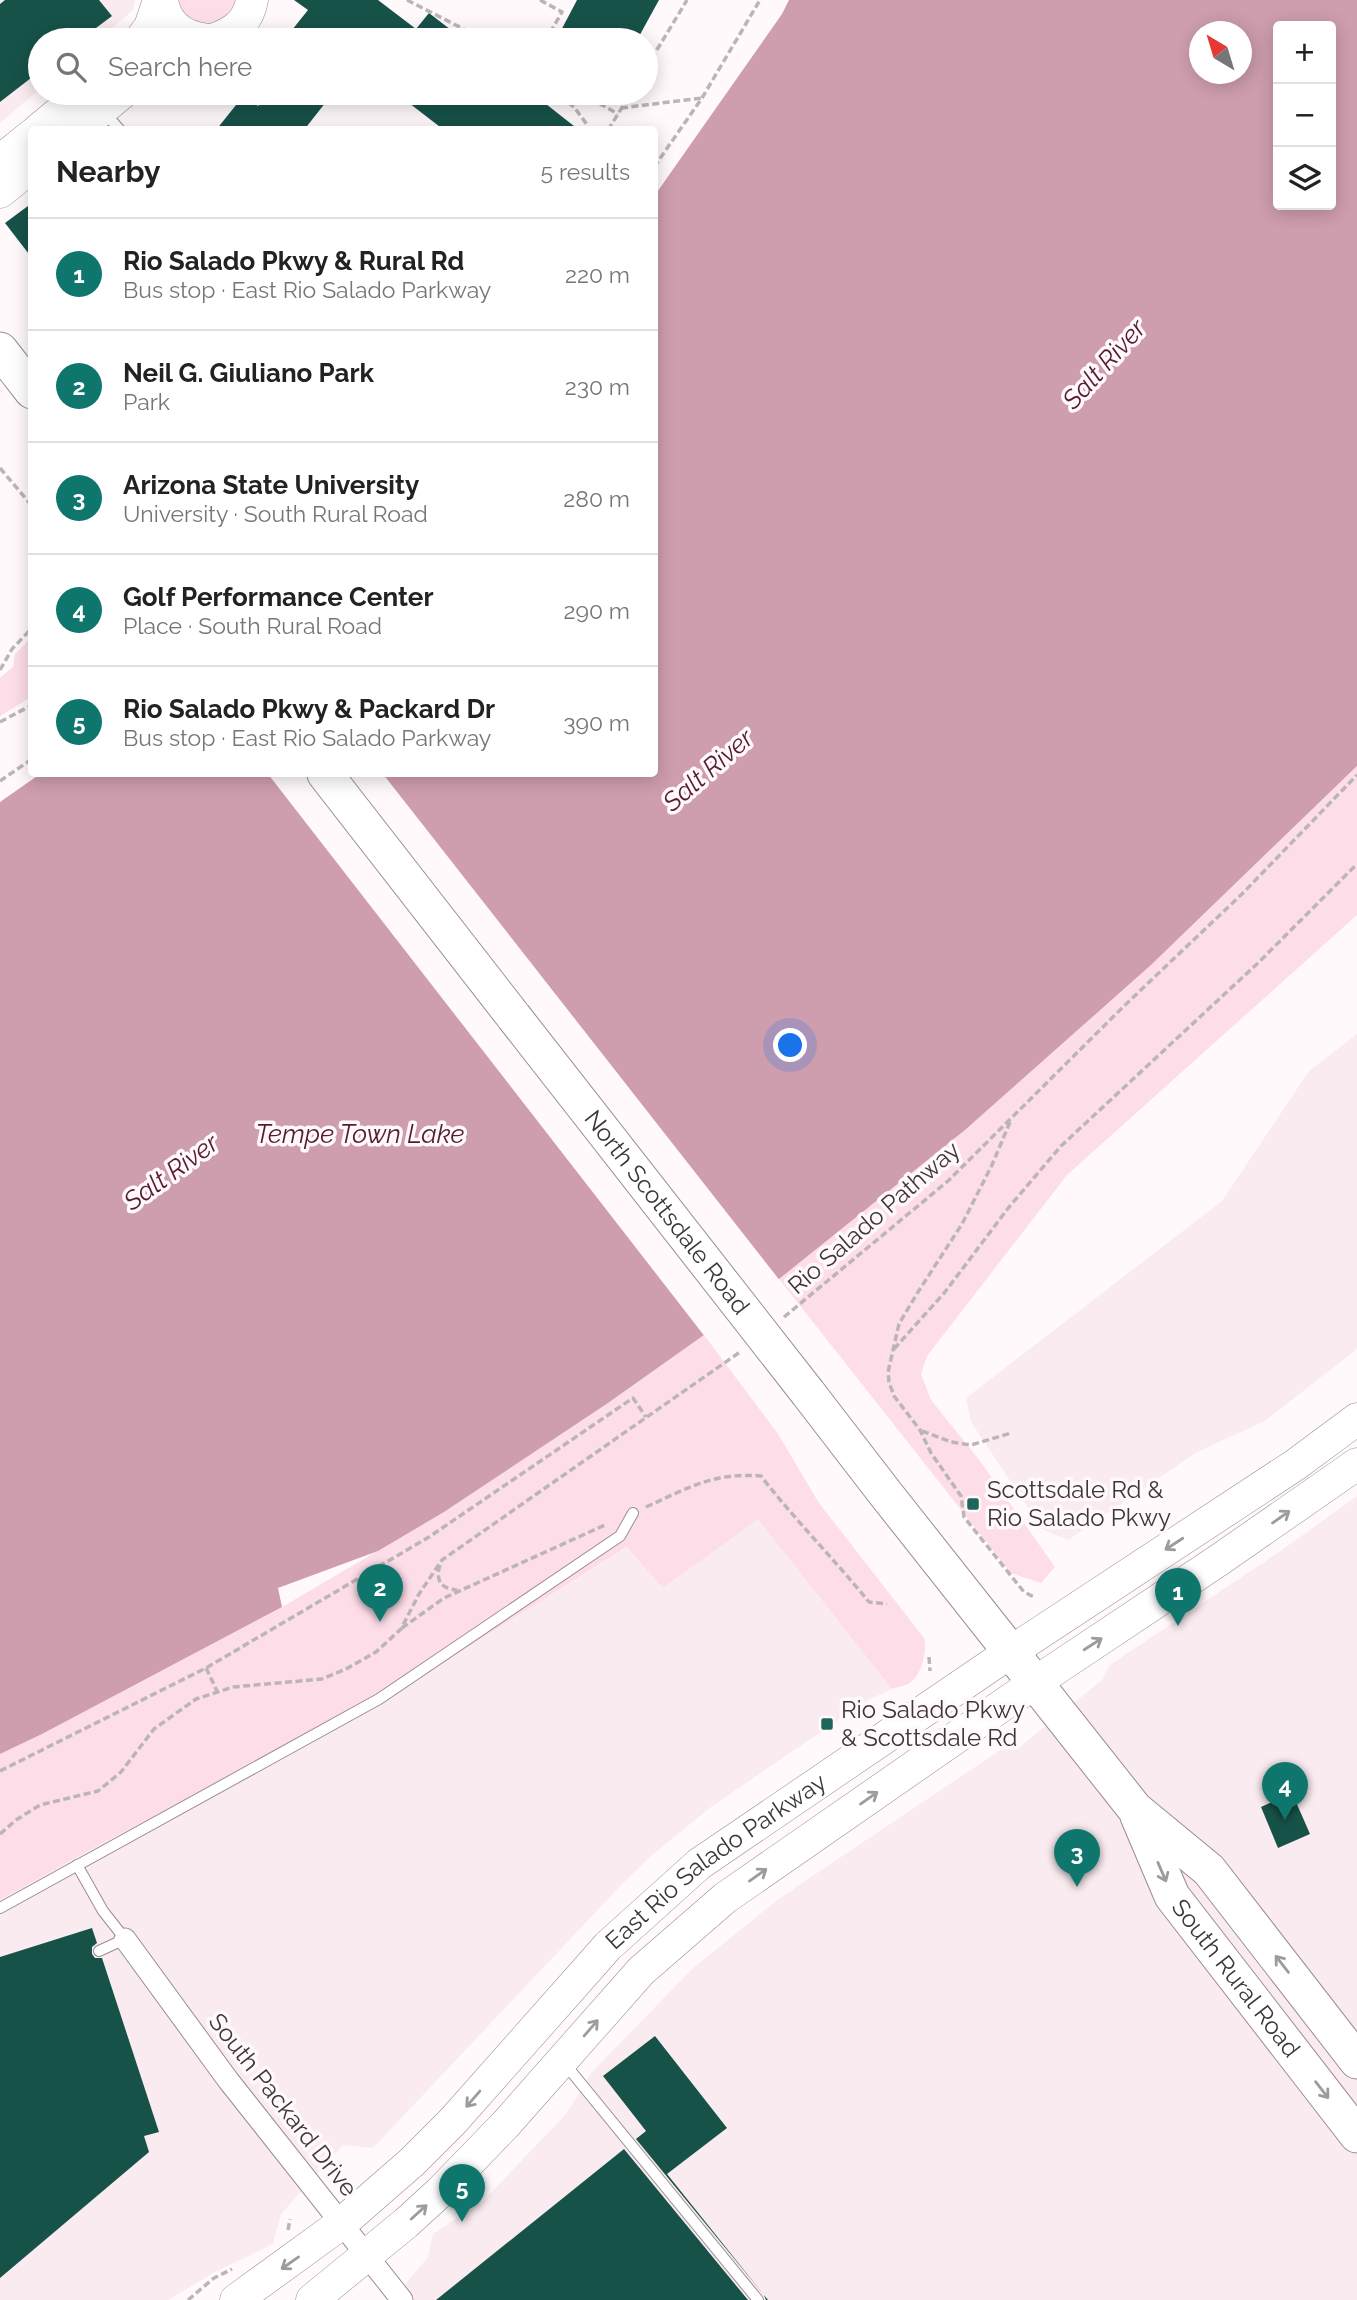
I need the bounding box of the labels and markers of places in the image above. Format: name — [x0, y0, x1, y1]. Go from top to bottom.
place label: Scottsdale Rd & Rio Salado Pkwy — [987, 1475, 1171, 1532]
marker: Scottsdale Rd & Rio Salado Pkwy — [965, 1496, 981, 1512]
pin: 2 — [357, 1564, 403, 1622]
pin: 1 — [1155, 1568, 1201, 1626]
place label: Rio Salado Pkwy & Scottsdale Rd — [841, 1695, 1025, 1752]
marker: Rio Salado Pkwy & Scottsdale Rd — [819, 1716, 835, 1732]
pin: 4 — [1262, 1762, 1308, 1820]
pin: 3 — [1054, 1829, 1100, 1887]
pin: 5 — [439, 2164, 485, 2222]

